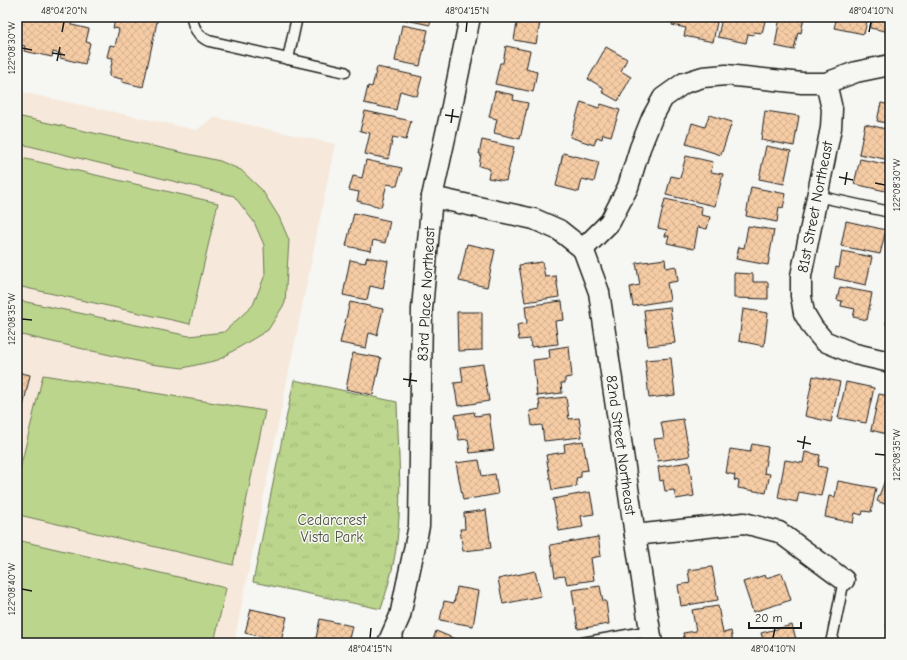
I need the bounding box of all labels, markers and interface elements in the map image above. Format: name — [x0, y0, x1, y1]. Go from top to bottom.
text: 48°04'20"N — [41, 5, 87, 17]
text: 48°04'15"N — [445, 5, 489, 17]
text: 48°04'10"N — [849, 5, 893, 17]
text: 122°08'30"W — [6, 21, 18, 74]
street label: 81st Street Northeast — [793, 139, 837, 274]
text: 122°08'30"W — [891, 158, 903, 211]
street label: 83rd Place Northeast — [413, 225, 439, 362]
text: 122°08'35"W — [6, 293, 18, 345]
street label: 82nd Street Northeast — [602, 374, 640, 517]
text: 122°08'35"W — [891, 429, 903, 481]
park label: Cedarcrest Vista Park — [298, 511, 367, 546]
text: 122°08'40"W — [6, 562, 18, 615]
scale bar — [749, 604, 801, 630]
text: 20 m — [755, 611, 783, 625]
text: 48°04'15"N — [348, 643, 392, 655]
text: 48°04'10"N — [751, 643, 795, 655]

